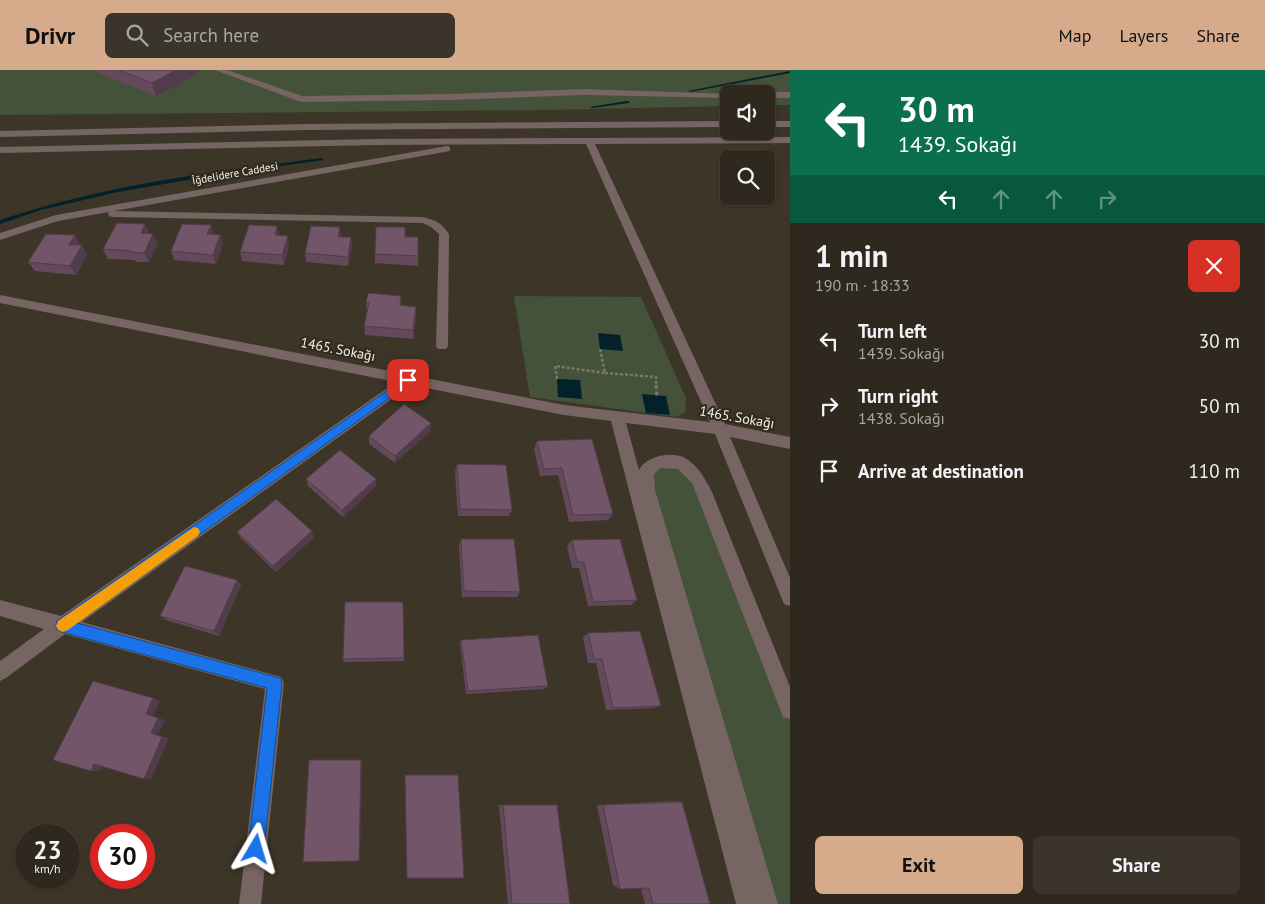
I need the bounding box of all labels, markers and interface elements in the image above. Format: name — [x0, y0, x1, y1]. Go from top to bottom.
search box — [105, 13, 455, 58]
text: Drivr — [25, 20, 75, 51]
icon: search — [123, 21, 151, 49]
text: Search here — [163, 23, 259, 47]
text: Map — [1059, 24, 1091, 47]
text: Layers — [1119, 24, 1168, 47]
text: Share — [1196, 24, 1240, 47]
map controls — [720, 85, 775, 205]
button: sound — [720, 85, 775, 140]
text: 30 m — [898, 86, 975, 132]
icon: left — [815, 90, 880, 155]
text: 1439. Sokağı — [898, 130, 1017, 158]
button: search — [720, 150, 775, 205]
street label: İğdelidere Caddesi — [191, 159, 279, 187]
icon: left — [934, 185, 962, 213]
icon: ahead — [987, 185, 1015, 213]
icon: ahead — [1040, 185, 1068, 213]
icon: right — [1093, 185, 1121, 213]
text: 1 min — [815, 236, 888, 275]
button: close — [1188, 240, 1240, 292]
text: 190 m · 18:33 — [815, 275, 910, 295]
text: Turn left — [858, 319, 927, 343]
icon: left — [815, 327, 843, 355]
text: 30 m — [1199, 329, 1240, 353]
street label: 1465. Sokağı — [299, 333, 377, 365]
text: 1439. Sokağı — [858, 343, 945, 363]
pin — [387, 359, 429, 401]
icon: arrive — [394, 366, 422, 394]
text: Turn right — [858, 384, 938, 408]
icon: right — [815, 392, 843, 420]
text: 50 m — [1199, 394, 1240, 418]
street label: 1465. Sokağı — [698, 402, 776, 432]
text: 1438. Sokağı — [858, 408, 945, 428]
icon: arrive — [815, 457, 843, 485]
text: Arrive at destination — [858, 459, 1024, 483]
text: 110 m — [1188, 459, 1240, 483]
position arrow — [229, 822, 281, 874]
speed limit sign: 30 — [90, 824, 155, 889]
text: 23 — [33, 834, 62, 866]
button: Exit — [815, 836, 1023, 894]
button: Share — [1033, 836, 1240, 894]
text: km/h — [34, 861, 61, 876]

